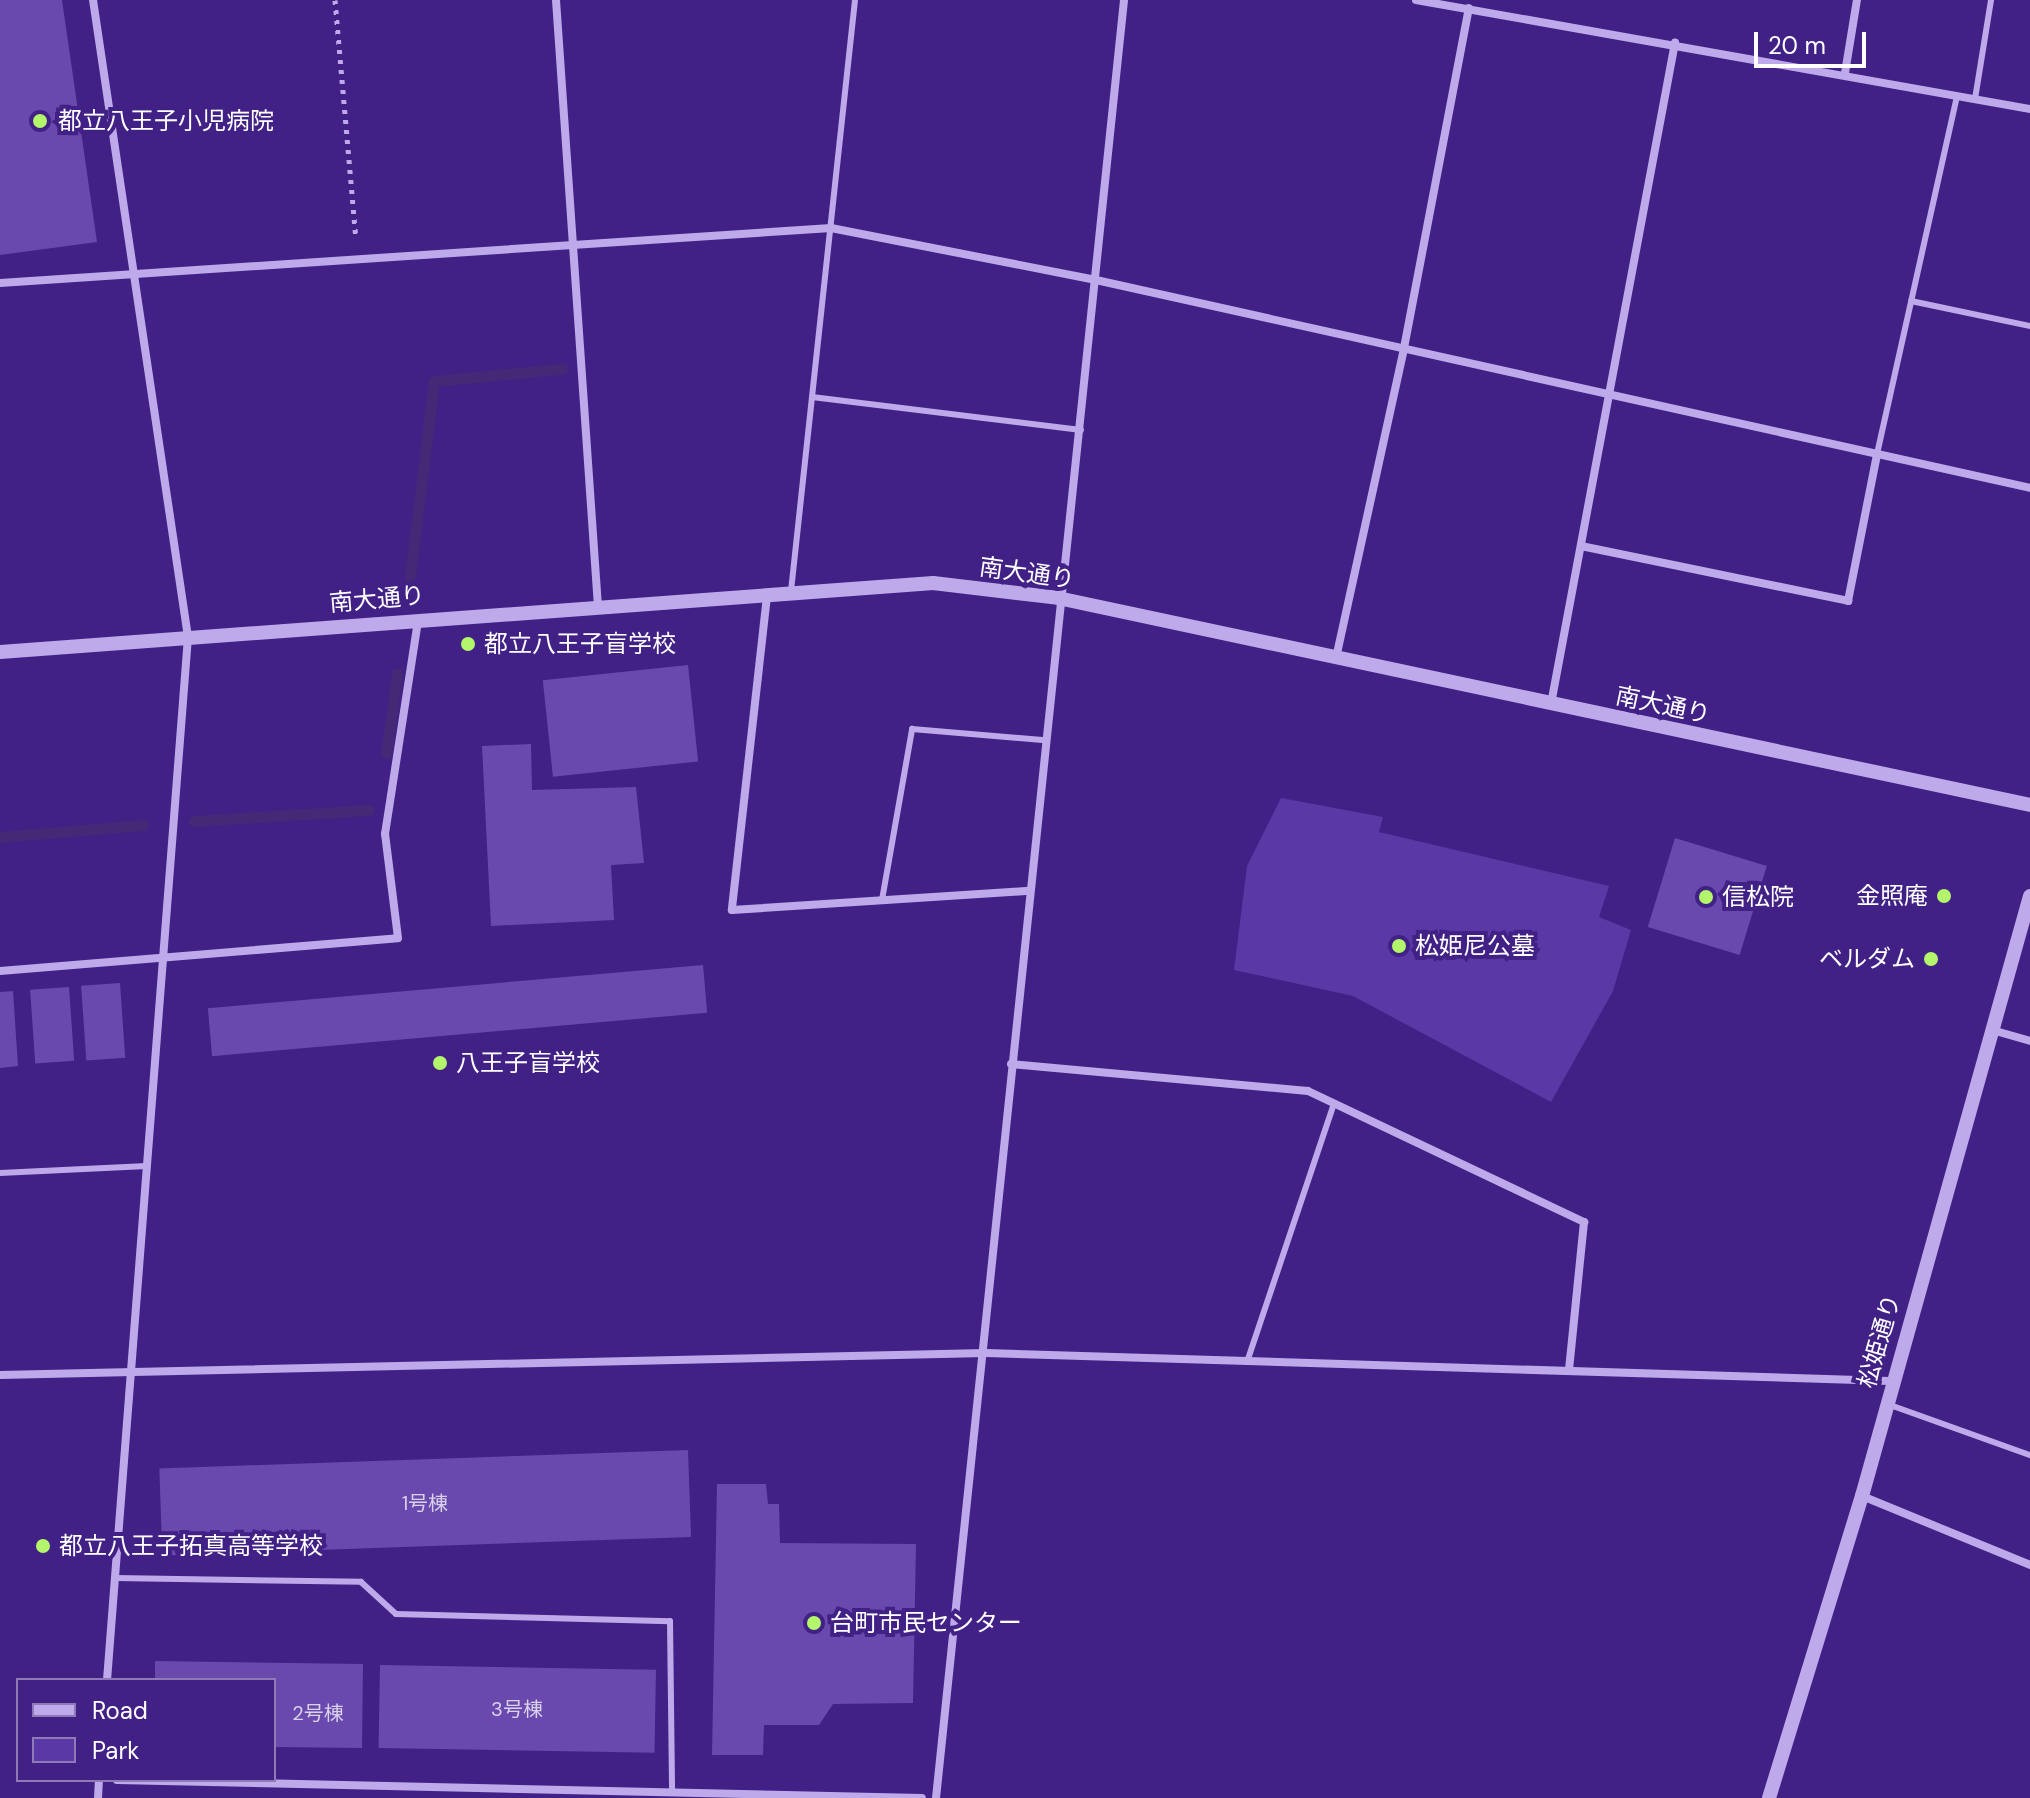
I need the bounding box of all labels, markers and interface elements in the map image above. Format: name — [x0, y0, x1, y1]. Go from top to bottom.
scale bar — [1758, 16, 1870, 66]
text: 20 m — [1768, 30, 1826, 61]
place label: 都立八王子小児病院 — [58, 107, 274, 135]
marker: 都立八王子小児病院 — [29, 110, 51, 132]
street label: 南大通り — [977, 552, 1077, 594]
street label: 南大通り — [328, 580, 426, 618]
place label: 都立八王子盲学校 — [484, 630, 676, 658]
marker: 都立八王子盲学校 — [459, 635, 477, 653]
street label: 南大通り — [1613, 681, 1713, 729]
place label: 金照庵 — [1856, 882, 1928, 910]
place label: 信松院 — [1722, 883, 1794, 911]
marker: 金照庵 — [1935, 887, 1953, 905]
marker: 信松院 — [1697, 888, 1715, 906]
place label: 松姫尼公墓 — [1415, 932, 1535, 960]
marker: 松姫尼公墓 — [1390, 937, 1408, 955]
place label: ベルダム — [1819, 945, 1915, 973]
marker: ベルダム — [1922, 950, 1940, 968]
place label: 八王子盲学校 — [456, 1049, 600, 1077]
marker: 八王子盲学校 — [431, 1054, 449, 1072]
street label: 松姫通り — [1852, 1291, 1906, 1391]
house number: 1号棟 — [402, 1491, 448, 1515]
place label: 都立八王子拓真高等学校 — [59, 1532, 323, 1560]
marker: 都立八王子拓真高等学校 — [34, 1537, 52, 1555]
place label: 台町市民センター — [830, 1609, 1022, 1637]
marker: 台町市民センター — [805, 1614, 823, 1632]
legend — [16, 1678, 276, 1782]
text: Road — [92, 1695, 148, 1726]
house number: 3号棟 — [491, 1697, 543, 1721]
house number: 2号棟 — [292, 1701, 344, 1725]
text: Park — [92, 1735, 139, 1766]

